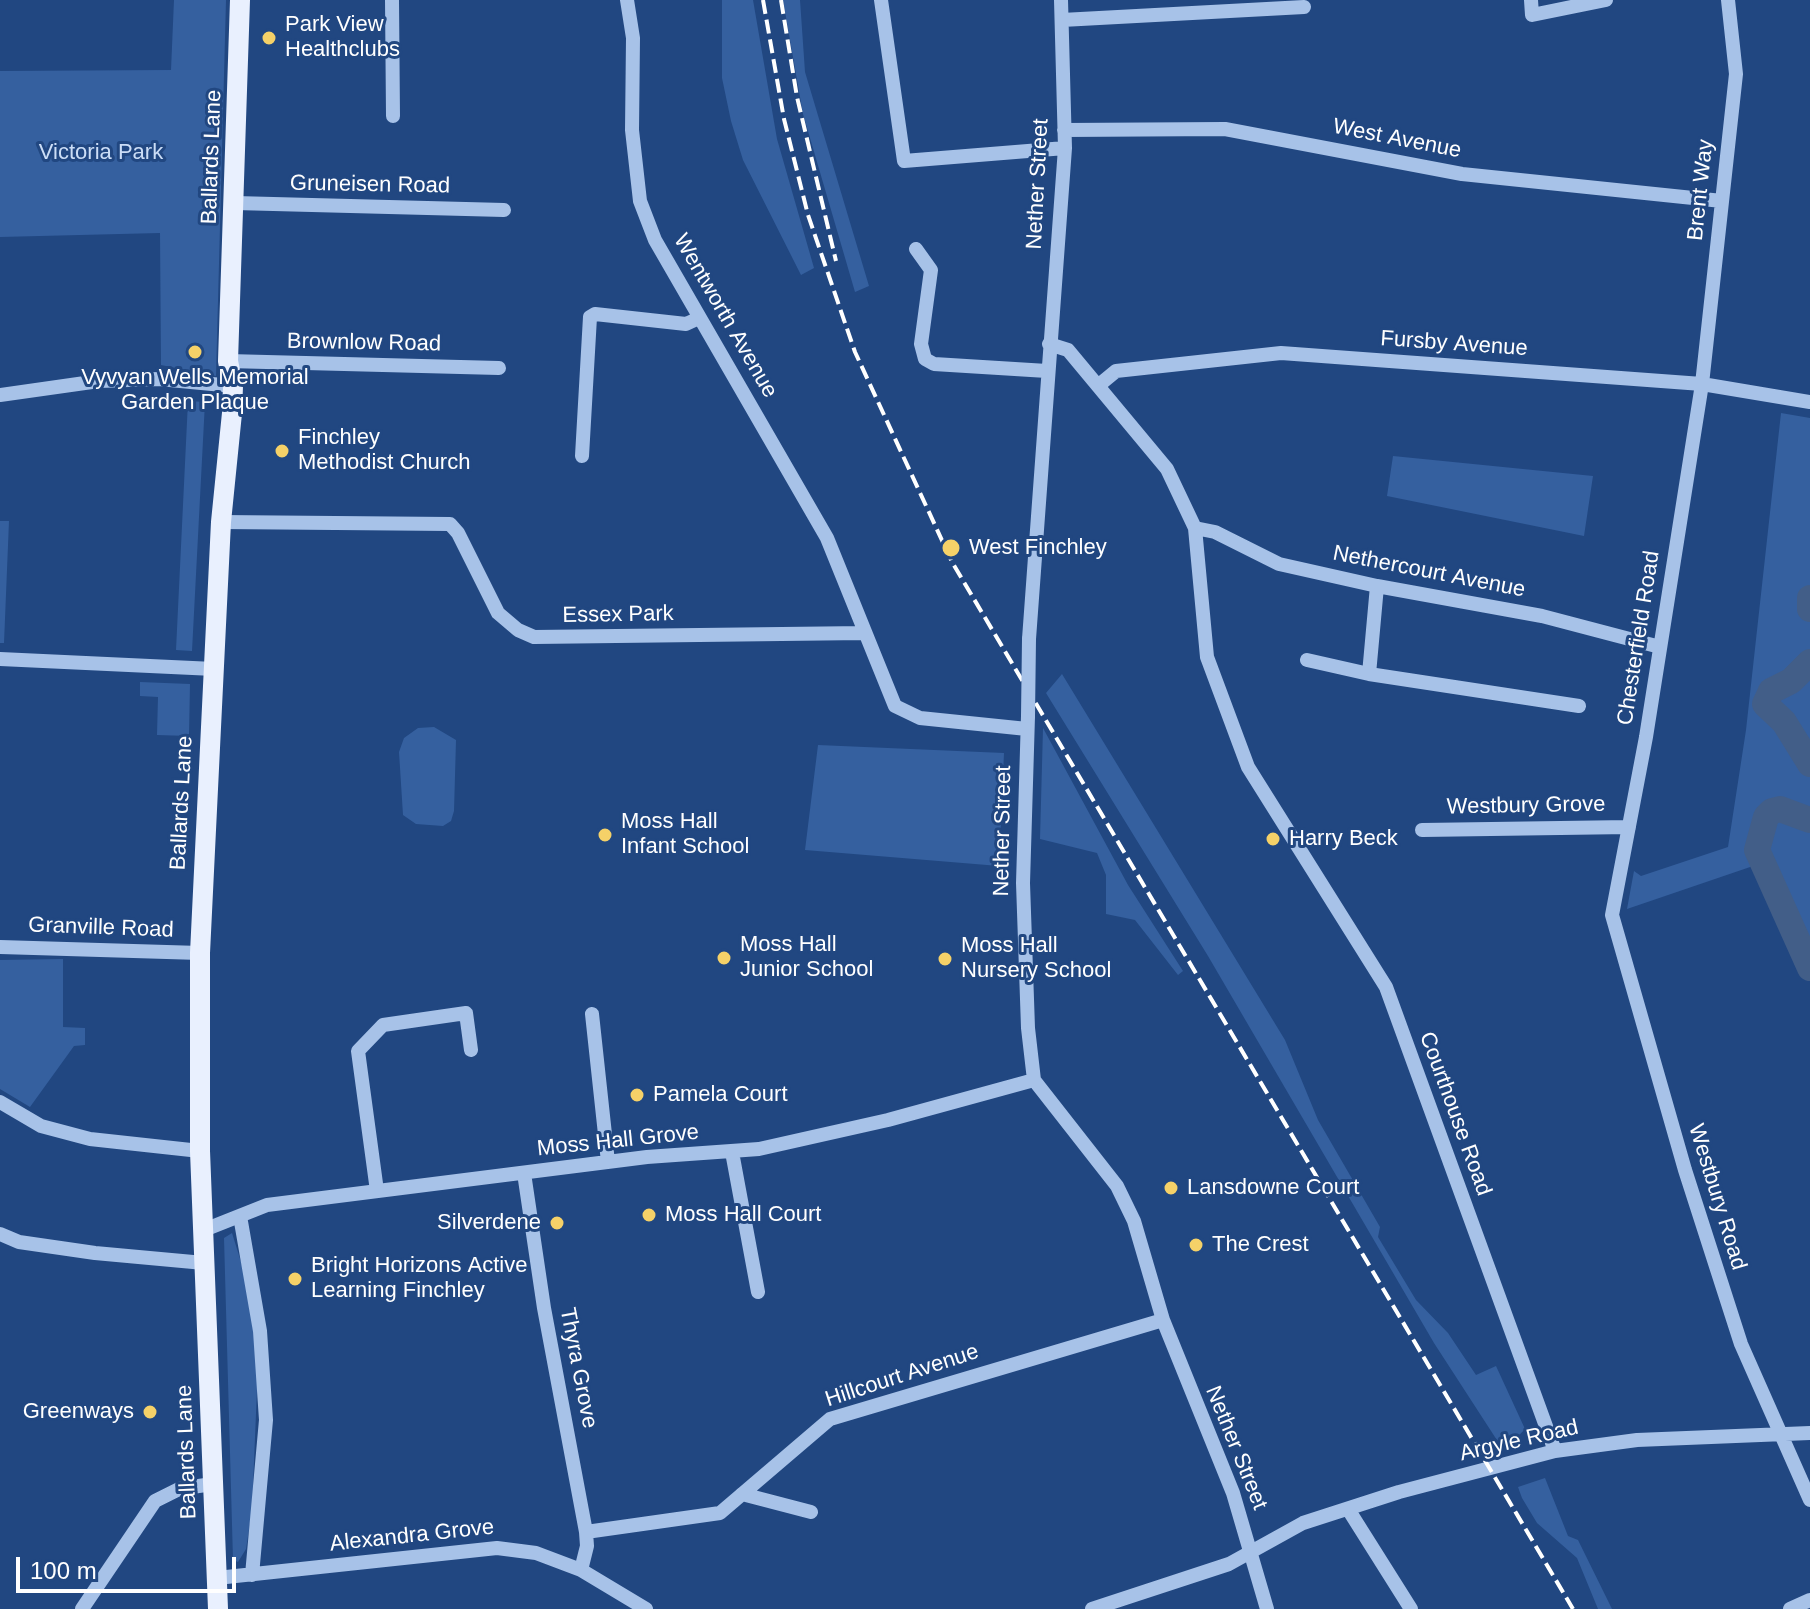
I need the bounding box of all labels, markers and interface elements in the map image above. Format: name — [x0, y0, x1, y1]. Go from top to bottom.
place label: Park View Healthclubs — [285, 12, 400, 64]
marker: Park View Healthclubs — [260, 29, 278, 47]
street label: Ballards Lane — [196, 89, 228, 225]
street label: West Avenue — [1331, 114, 1463, 164]
street label: Nether Street — [1021, 118, 1055, 250]
street label: Brent Way — [1683, 138, 1719, 242]
park label: Victoria Park — [39, 140, 163, 166]
street label: Gruneisen Road — [290, 170, 450, 200]
street label: Wentworth Avenue — [667, 229, 783, 403]
street label: Fursby Avenue — [1379, 326, 1529, 362]
street label: Brownlow Road — [287, 328, 441, 358]
marker: Vyvyan Wells Memorial Garden Plaque — [186, 343, 204, 361]
place label: Vyvyan Wells Memorial Garden Plaque — [81, 365, 309, 416]
place label: Finchley Methodist Church — [298, 425, 470, 476]
marker: Finchley Methodist Church — [273, 442, 291, 460]
place label: West Finchley — [969, 535, 1107, 561]
marker: West Finchley — [940, 537, 962, 559]
street label: Nethercourt Avenue — [1331, 540, 1527, 604]
street label: Chesterfield Road — [1612, 549, 1666, 727]
street label: Essex Park — [562, 601, 674, 629]
street label: Ballards Lane — [165, 735, 199, 871]
street label: Nether Street — [989, 765, 1017, 897]
street label: Westbury Grove — [1447, 791, 1605, 821]
place label: Moss Hall Infant School — [621, 809, 749, 860]
marker: Moss Hall Infant School — [596, 826, 614, 844]
place label: Harry Beck — [1289, 826, 1398, 852]
marker: Harry Beck — [1264, 830, 1282, 848]
street label: Granville Road — [28, 912, 174, 944]
place label: Moss Hall Junior School — [740, 932, 873, 984]
place label: Moss Hall Nursery School — [961, 933, 1111, 984]
marker: Moss Hall Junior School — [715, 949, 733, 967]
marker: Moss Hall Nursery School — [936, 950, 954, 968]
street label: Courthouse Road — [1413, 1028, 1497, 1200]
place label: Pamela Court — [653, 1082, 788, 1108]
marker: Pamela Court — [628, 1086, 646, 1104]
street label: Moss Hall Grove — [536, 1119, 700, 1163]
street label: Westbury Road — [1682, 1121, 1752, 1273]
place label: Lansdowne Court — [1187, 1175, 1359, 1201]
marker: Lansdowne Court — [1162, 1179, 1180, 1197]
place label: Moss Hall Court — [665, 1202, 821, 1228]
marker: Moss Hall Court — [640, 1206, 658, 1224]
place label: Silverdene — [437, 1210, 541, 1236]
marker: Silverdene — [548, 1214, 566, 1232]
place label: The Crest — [1212, 1232, 1309, 1258]
marker: The Crest — [1187, 1236, 1205, 1254]
place label: Bright Horizons Active Learning Finchley — [311, 1253, 527, 1304]
marker: Bright Horizons Active Learning Finchley — [286, 1270, 304, 1288]
street label: Thyra Grove — [553, 1305, 603, 1431]
street label: Hillcourt Avenue — [822, 1339, 982, 1413]
street label: Nether Street — [1199, 1382, 1273, 1514]
street label: Ballards Lane — [171, 1384, 203, 1520]
place label: Greenways — [23, 1399, 134, 1425]
marker: Greenways — [141, 1403, 159, 1421]
street label: Argyle Road — [1457, 1415, 1581, 1467]
street label: Alexandra Grove — [329, 1514, 495, 1558]
scale bar — [20, 1541, 240, 1591]
text: 100 m — [30, 1557, 97, 1584]

